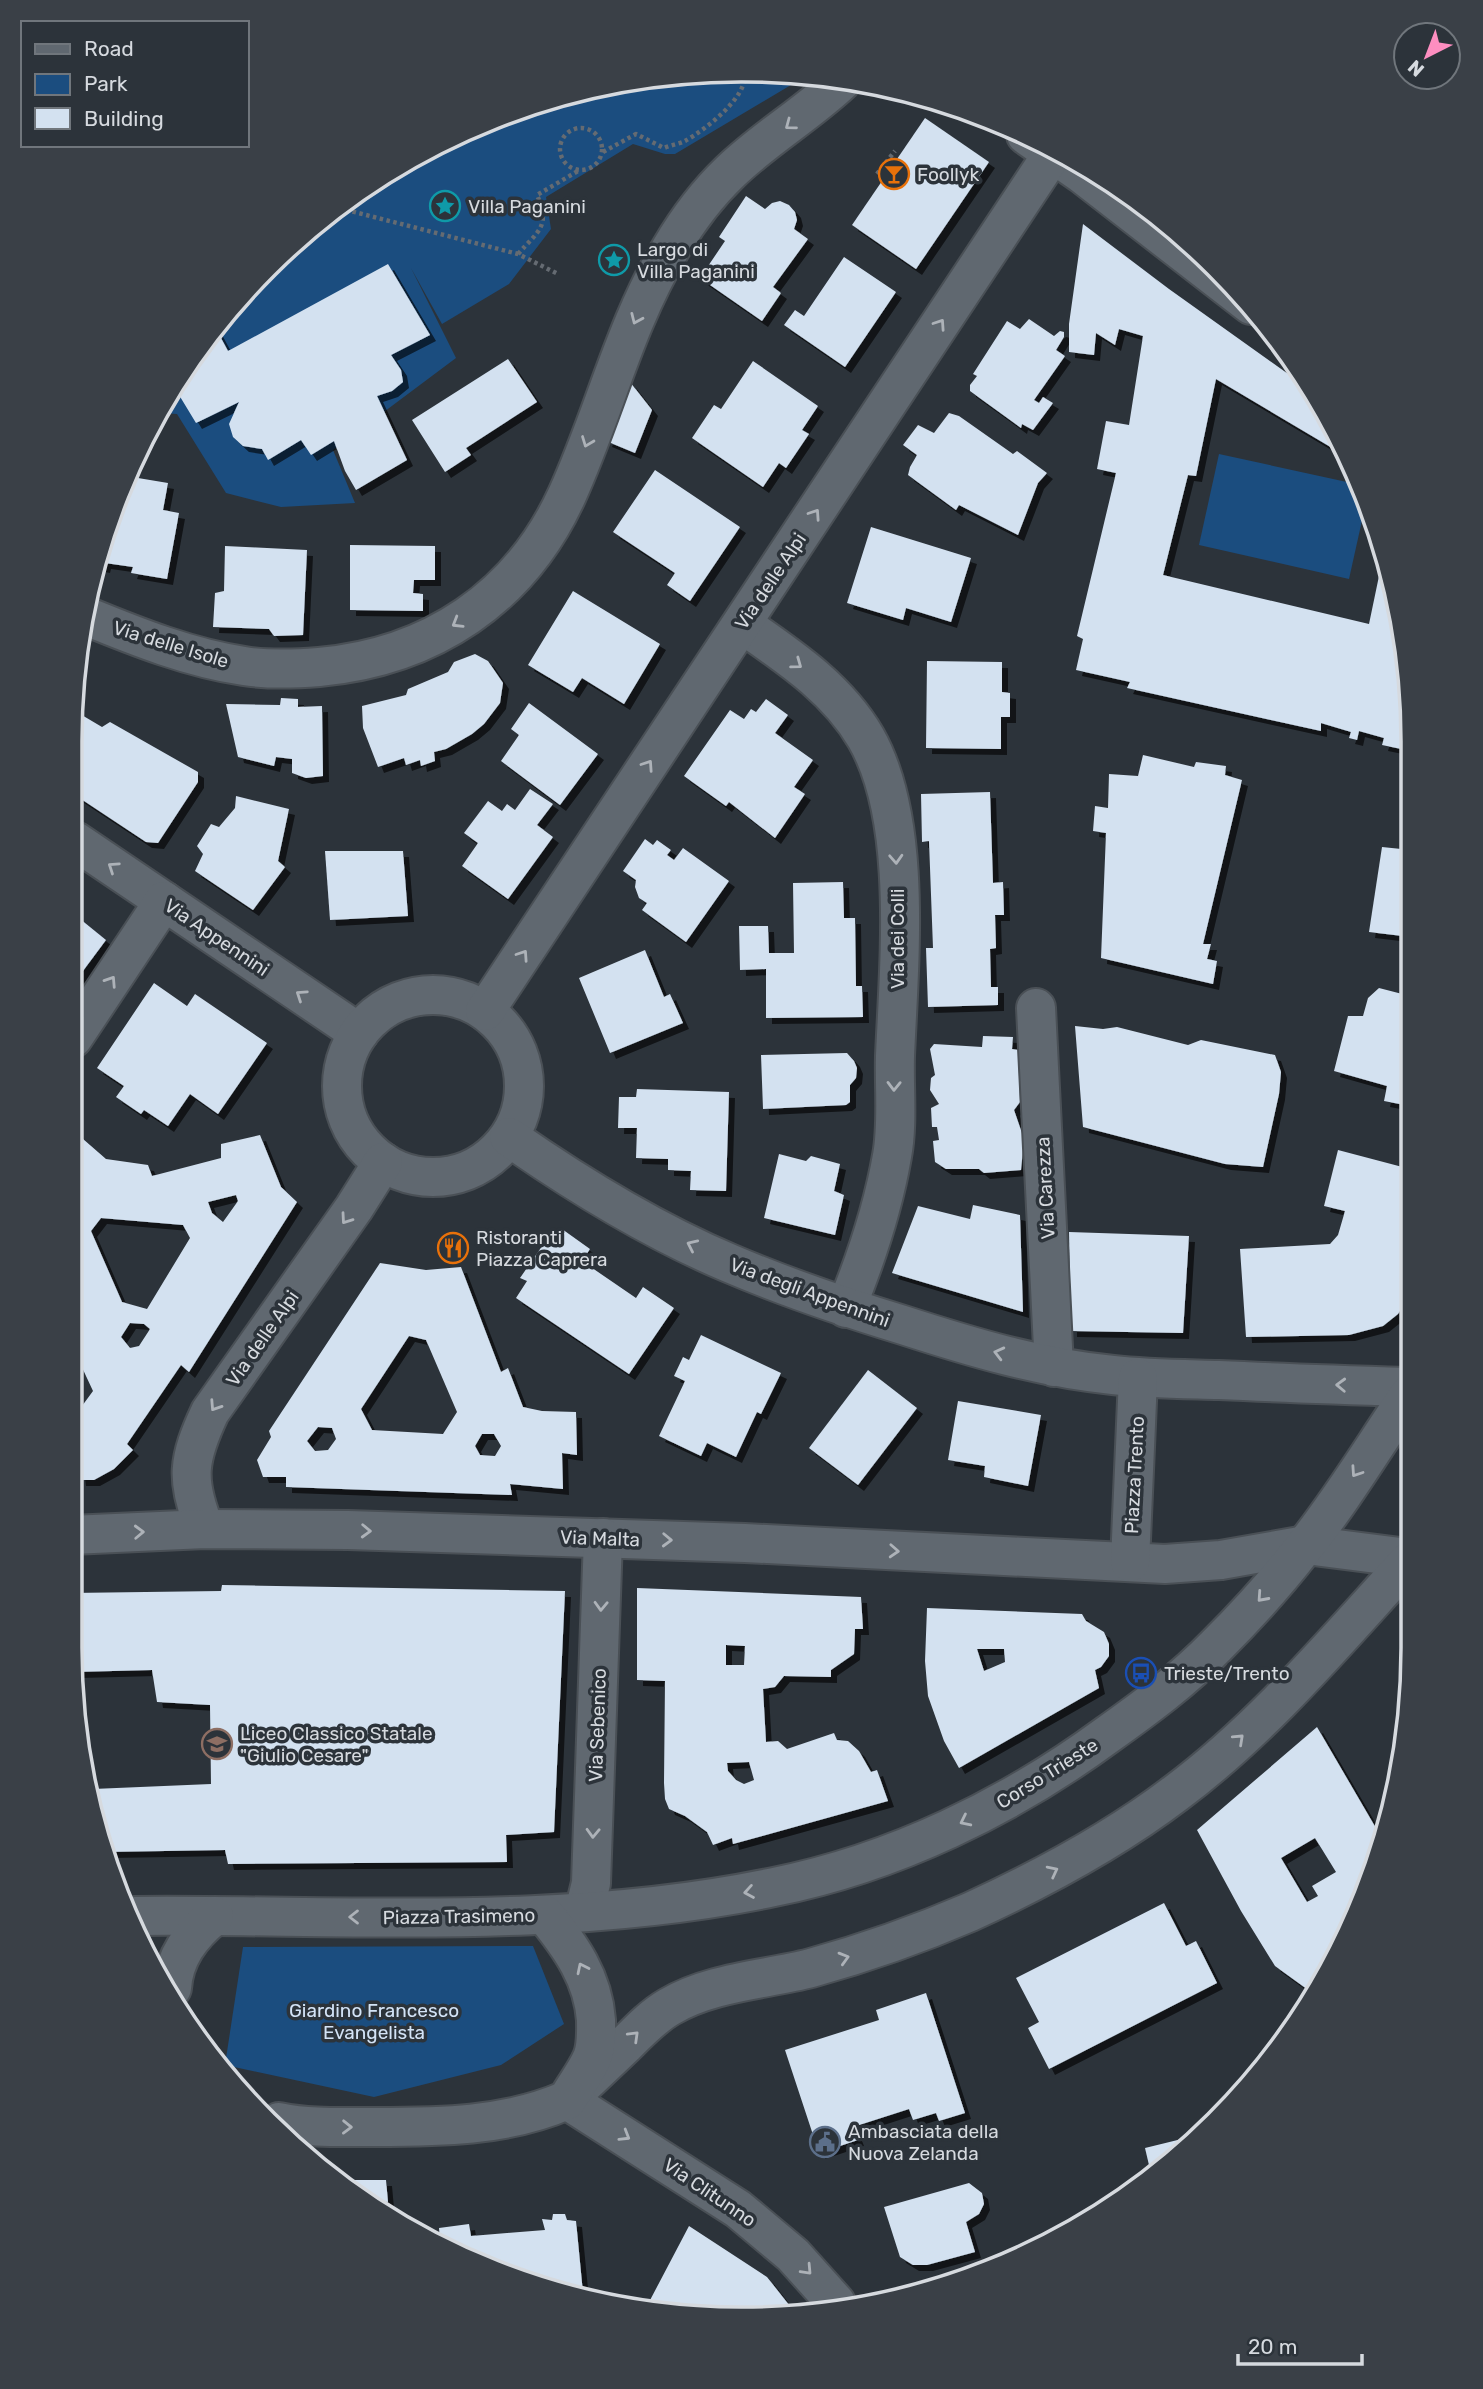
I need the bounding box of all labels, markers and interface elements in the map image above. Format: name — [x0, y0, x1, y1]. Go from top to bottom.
legend — [21, 21, 248, 147]
north arrow — [1392, 21, 1462, 91]
text: Road — [84, 36, 134, 61]
text: N — [1403, 55, 1429, 81]
text: Park — [84, 71, 128, 96]
text: Building — [84, 106, 164, 131]
one-way arrow — [785, 116, 798, 129]
bar icon: Foollyk — [877, 157, 911, 191]
place label: Foollyk — [917, 163, 979, 186]
place icon: Villa Paganini — [428, 189, 462, 223]
place label: Villa Paganini — [468, 195, 586, 218]
place label: Largo di Villa Paganini — [637, 238, 755, 283]
place icon: Largo di Villa Paganini — [597, 243, 631, 277]
one-way arrow — [630, 311, 644, 324]
one-way arrow — [932, 319, 945, 332]
one-way arrow — [581, 436, 595, 448]
one-way arrow — [806, 509, 819, 522]
street label: Via delle Alpi — [730, 529, 811, 634]
one-way arrow — [452, 614, 465, 627]
street label: Via delle Isole — [110, 616, 231, 673]
one-way arrow — [789, 656, 802, 668]
one-way arrow — [640, 760, 653, 773]
one-way arrow — [889, 853, 904, 864]
one-way arrow — [108, 862, 121, 875]
street label: Via dei Colli — [886, 889, 909, 989]
street label: Via Appennini — [160, 894, 273, 981]
one-way arrow — [515, 950, 527, 963]
one-way arrow — [103, 975, 116, 988]
one-way arrow — [296, 990, 309, 1003]
one-way arrow — [887, 1081, 902, 1092]
street label: Via Carezza — [1031, 1136, 1060, 1240]
one-way arrow — [341, 1211, 354, 1224]
place label: Ristoranti Piazza Caprera — [476, 1226, 607, 1271]
restaurant icon: Ristoranti Piazza Caprera — [436, 1231, 470, 1265]
one-way arrow — [687, 1240, 699, 1254]
street label: Via degli Appennini — [727, 1253, 893, 1332]
street label: Via delle Alpi — [221, 1286, 304, 1390]
one-way arrow — [993, 1347, 1005, 1361]
one-way arrow — [1335, 1377, 1346, 1392]
one-way arrow — [210, 1398, 223, 1411]
street label: Piazza Trento — [1120, 1415, 1149, 1535]
one-way arrow — [1352, 1464, 1364, 1477]
one-way arrow — [362, 1523, 372, 1539]
one-way arrow — [134, 1525, 145, 1540]
street label: Via Malta — [559, 1526, 640, 1551]
one-way arrow — [662, 1532, 673, 1548]
one-way arrow — [889, 1544, 900, 1559]
one-way arrow — [1258, 1589, 1270, 1602]
one-way arrow — [594, 1600, 609, 1611]
bus stop icon: Trieste/Trento — [1124, 1656, 1158, 1690]
place label: Trieste/Trento — [1164, 1662, 1290, 1685]
street label: Via Sebenico — [584, 1668, 611, 1782]
place label: Liceo Classico Statale "Giulio Cesare" — [240, 1722, 433, 1767]
school or university icon: Liceo Classico Statale "Giulio Cesare" — [200, 1727, 234, 1761]
street label: Corso Trieste — [992, 1733, 1102, 1814]
one-way arrow — [1230, 1735, 1243, 1748]
one-way arrow — [960, 1812, 972, 1826]
one-way arrow — [586, 1828, 601, 1839]
one-way arrow — [1046, 1865, 1059, 1879]
one-way arrow — [743, 1884, 755, 1899]
street label: Piazza Trasimeno — [383, 1904, 535, 1929]
one-way arrow — [349, 1909, 359, 1925]
one-way arrow — [838, 1952, 850, 1966]
one-way arrow — [576, 1963, 590, 1975]
park label: Giardino Francesco Evangelista — [289, 1999, 459, 2044]
one-way arrow — [626, 2032, 639, 2044]
one-way arrow — [343, 2119, 353, 2135]
place label: Ambasciata della Nuova Zelanda — [848, 2120, 999, 2165]
public building icon: Ambasciata della Nuova Zelanda — [808, 2125, 842, 2159]
one-way arrow — [618, 2127, 631, 2140]
street label: Via Clitunno — [659, 2153, 760, 2232]
one-way arrow — [799, 2262, 812, 2275]
scale bar — [1238, 2322, 1362, 2366]
text: 20 m — [1248, 2334, 1297, 2359]

